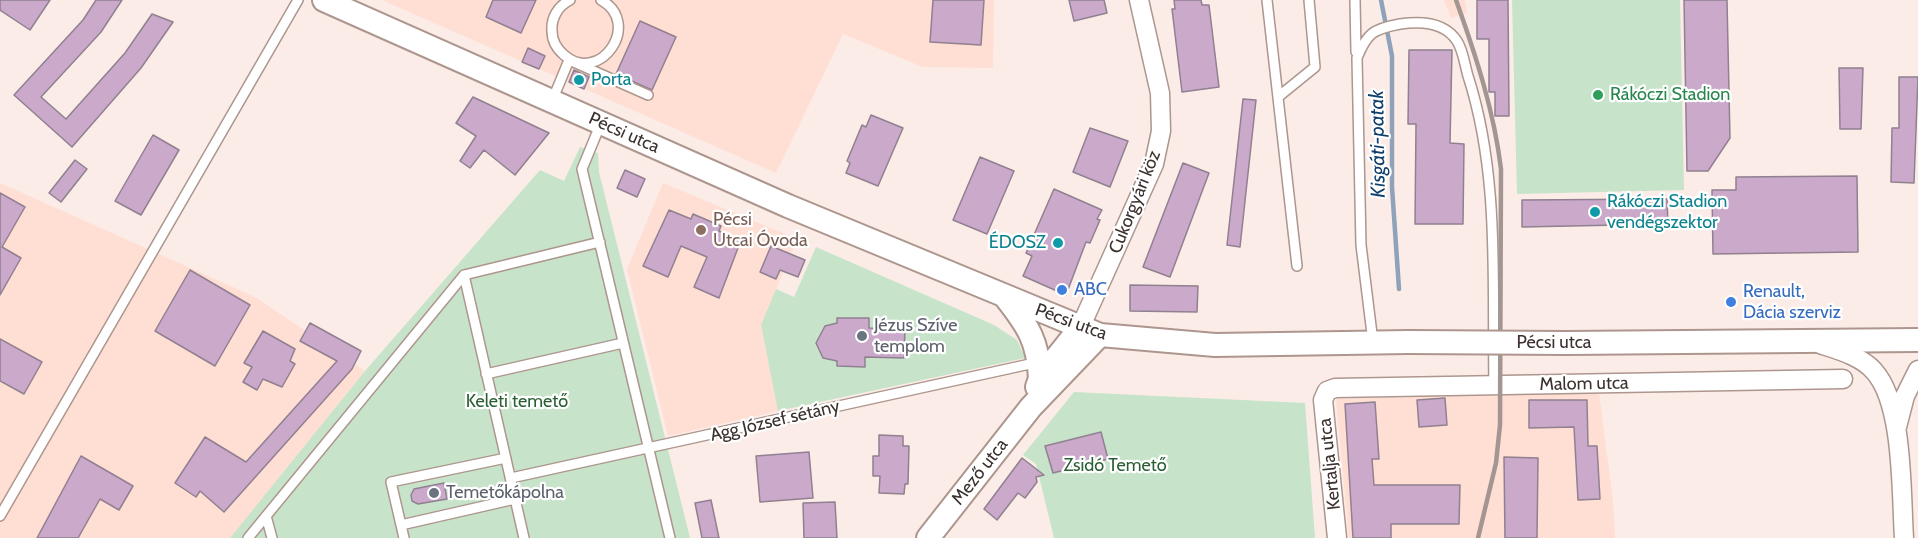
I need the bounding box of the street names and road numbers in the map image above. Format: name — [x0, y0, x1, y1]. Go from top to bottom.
street label: Pécsi utca — [585, 108, 663, 158]
street label: Cukorgyári köz — [1104, 147, 1166, 257]
street label: Pécsi utca — [1032, 299, 1110, 345]
street label: Pécsi utca — [1516, 332, 1592, 354]
street label: Malom utca — [1539, 372, 1629, 396]
street label: Agg József sétány — [708, 396, 842, 446]
street label: Kertalja utca — [1314, 417, 1346, 511]
street label: Mező utca — [947, 435, 1013, 509]

